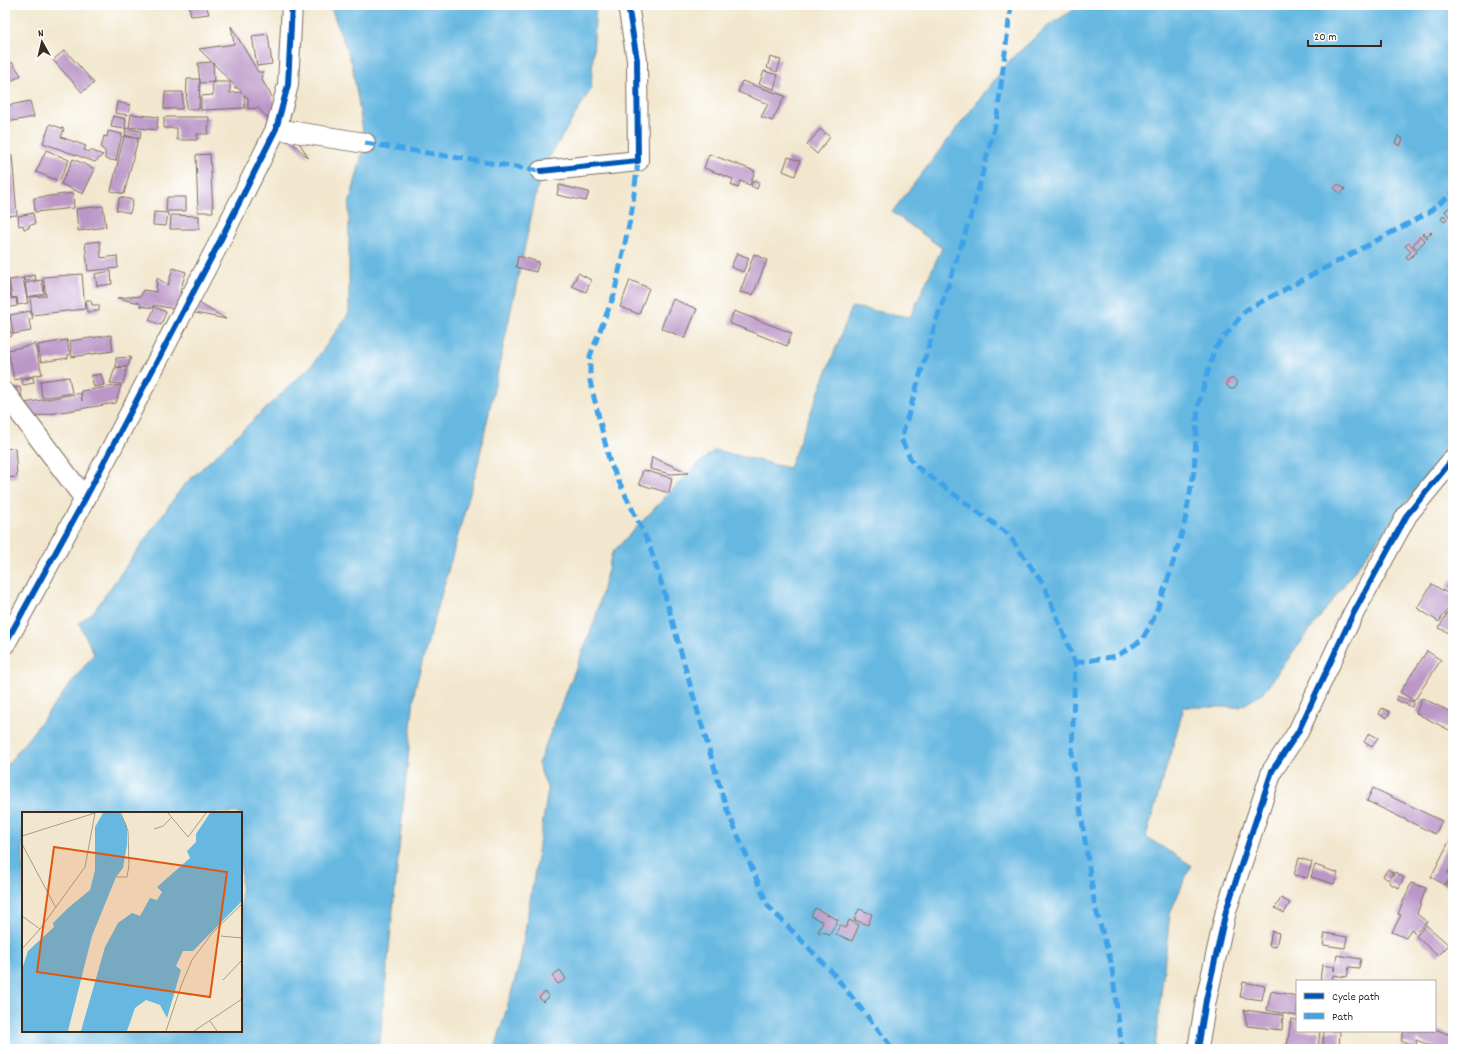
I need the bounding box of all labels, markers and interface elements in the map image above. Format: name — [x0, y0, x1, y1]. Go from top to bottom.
north arrow — [22, 22, 62, 62]
scale bar — [1308, 22, 1381, 48]
text: N — [37, 26, 45, 42]
text: 20 m — [1314, 29, 1337, 46]
inset map — [22, 812, 242, 1032]
legend — [1296, 980, 1436, 1032]
text: Cycle path — [1332, 989, 1380, 1006]
text: Path — [1332, 1009, 1353, 1026]

